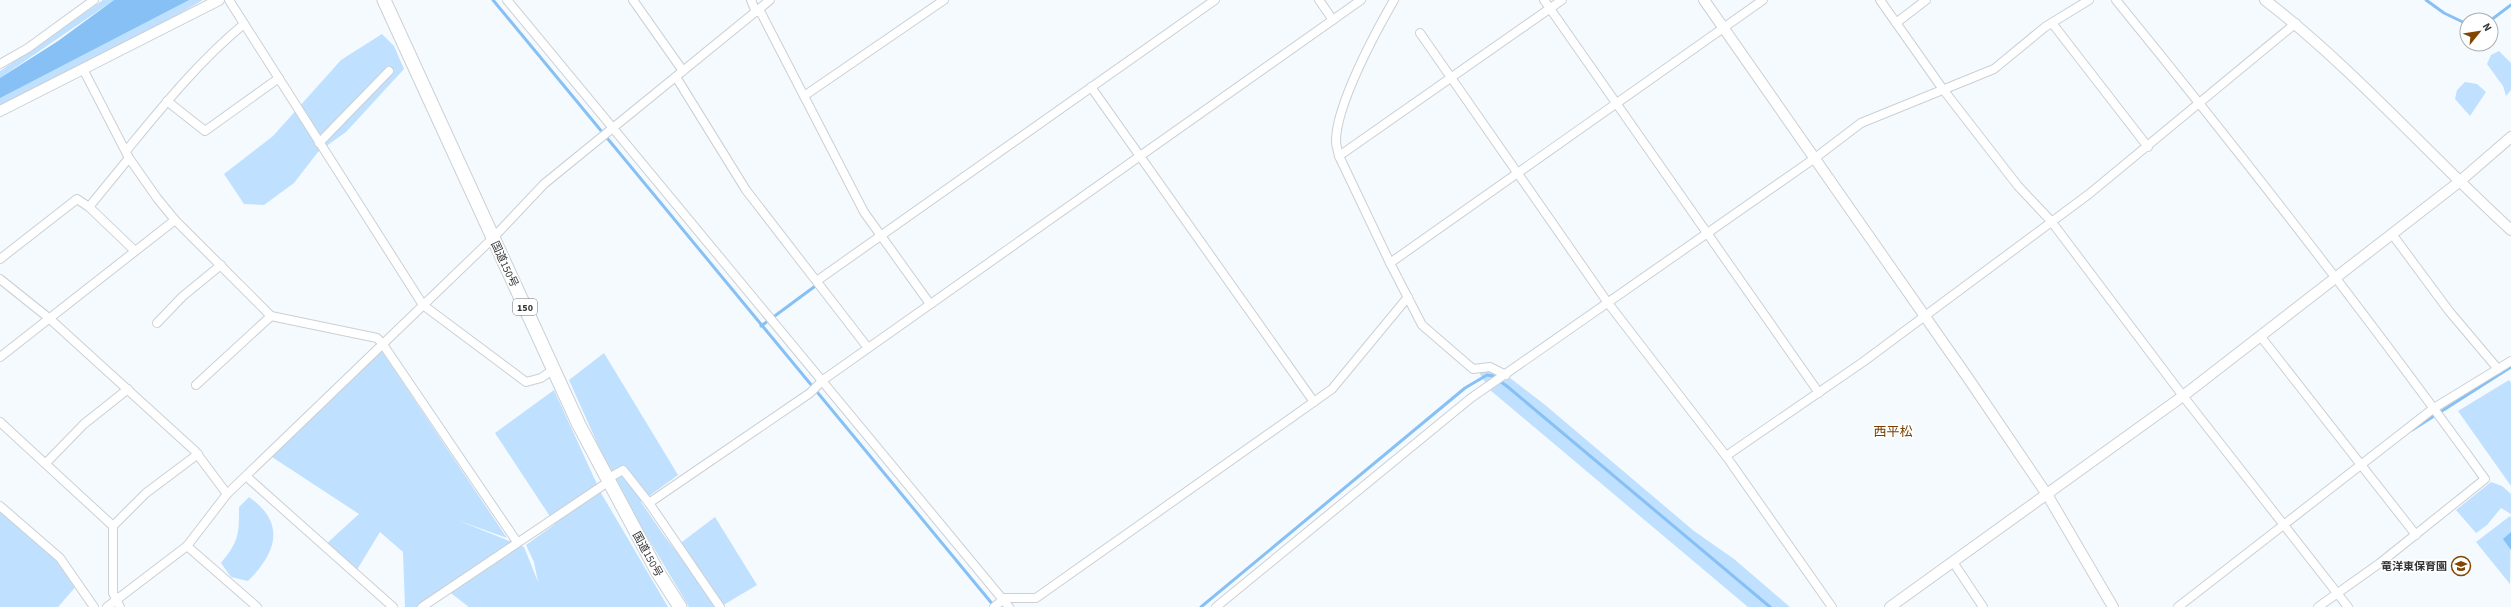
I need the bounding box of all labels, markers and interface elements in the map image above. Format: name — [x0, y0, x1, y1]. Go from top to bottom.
north arrow — [2459, 12, 2499, 52]
text: N — [2479, 20, 2496, 34]
street label: 国道150号 — [487, 239, 522, 290]
road number: 150 — [513, 299, 537, 315]
district label: 西平松 — [1873, 423, 1913, 441]
street label: 国道150号 — [629, 529, 666, 579]
school or university icon: 竜洋東保育園 — [2450, 555, 2472, 577]
place label: 竜洋東保育園 — [2381, 559, 2447, 574]

